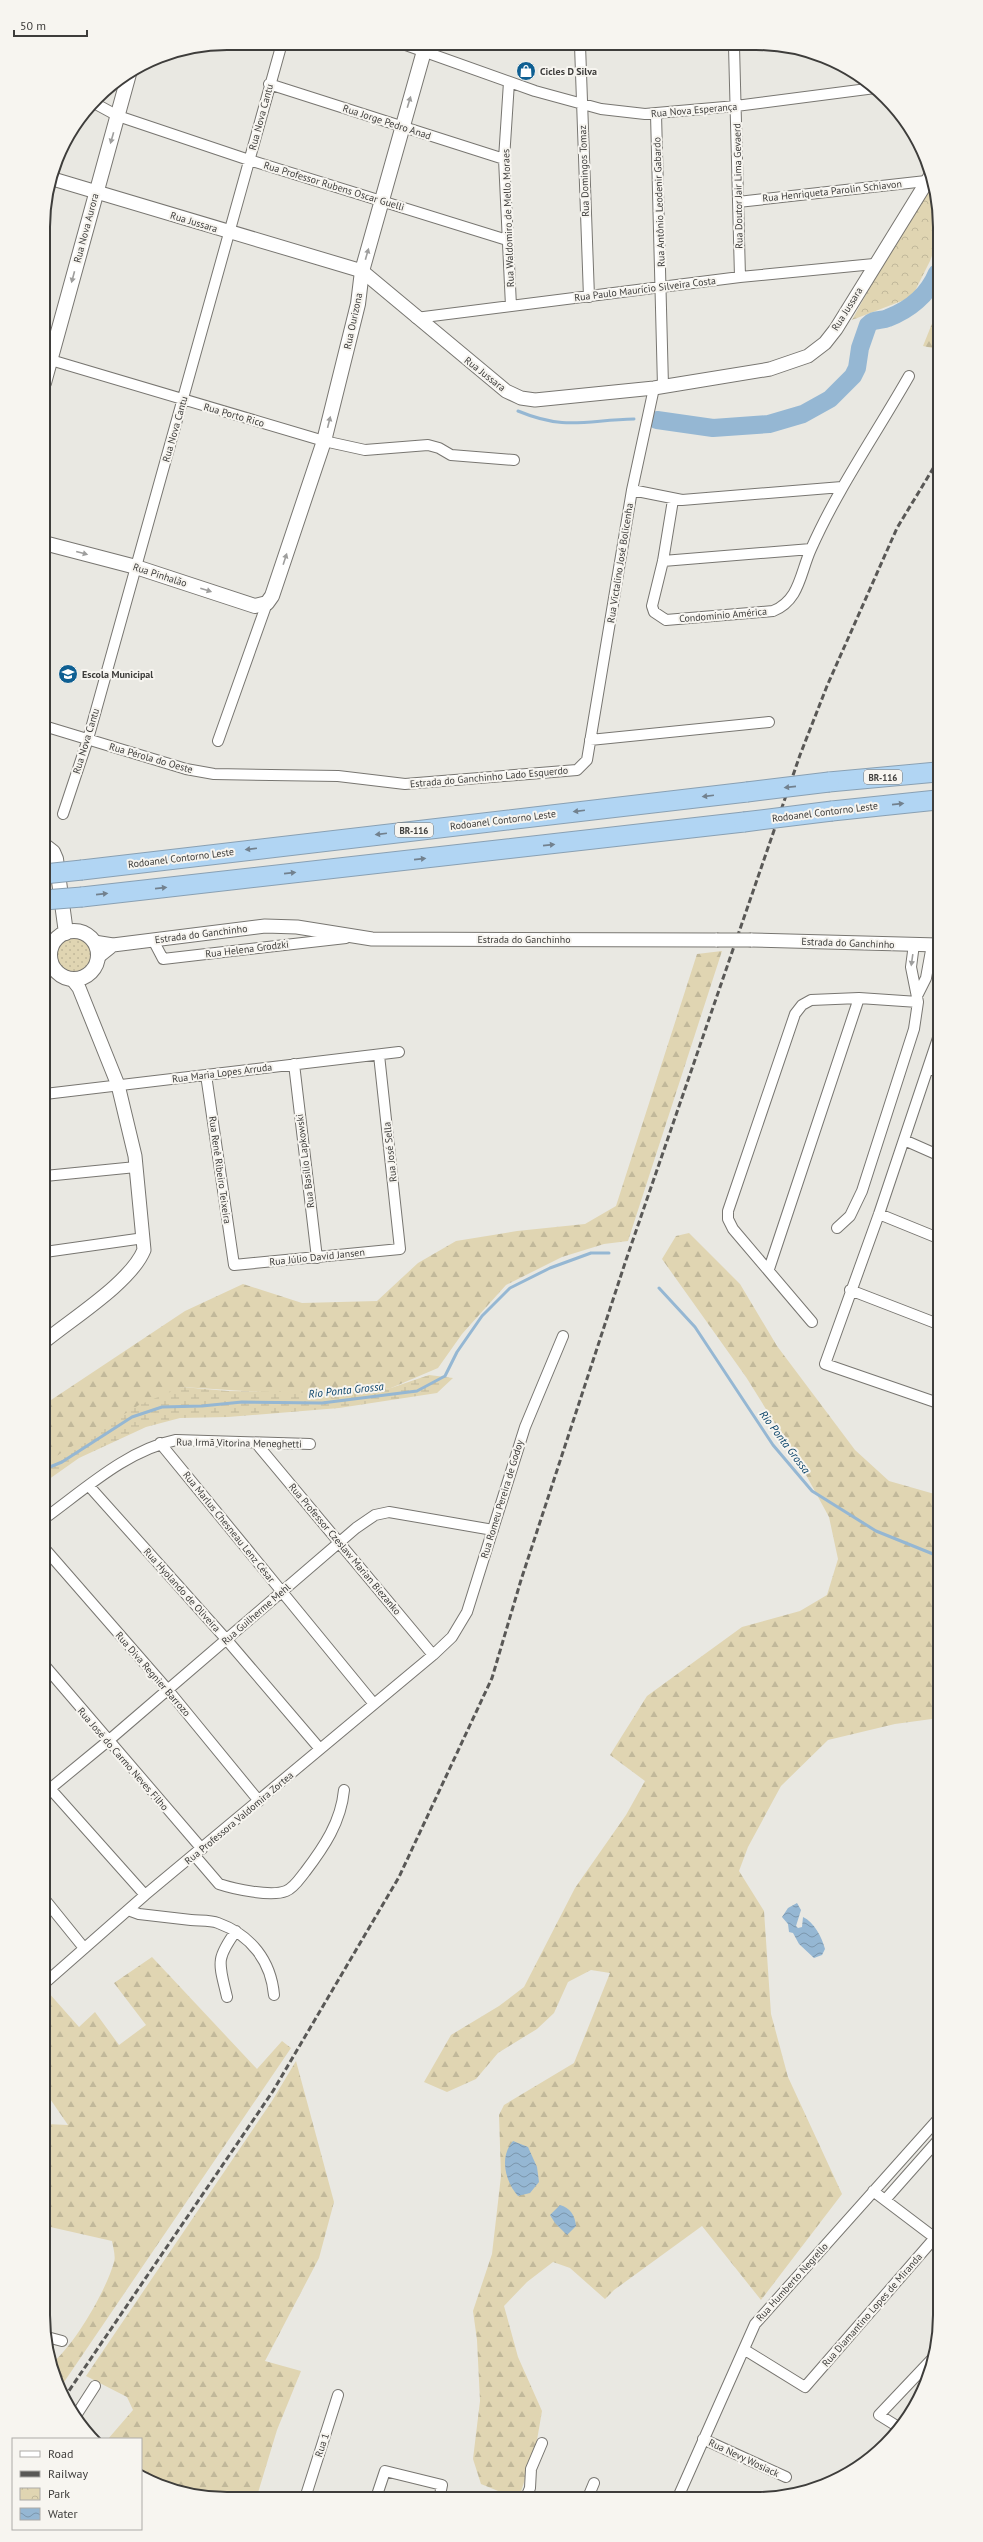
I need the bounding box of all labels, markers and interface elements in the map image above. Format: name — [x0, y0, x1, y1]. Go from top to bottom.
scale bar — [14, 12, 87, 38]
text: 50 m — [20, 18, 46, 33]
shop icon: Cicles D Silva — [515, 60, 537, 82]
place label: Cicles D Silva — [540, 65, 597, 78]
street label: Rua Nova Cantu — [246, 82, 276, 152]
one-way arrow — [406, 96, 412, 108]
street label: Rua Nova Esperança — [650, 100, 738, 120]
street label: Rua Jorge Pedro Anad — [341, 102, 433, 142]
street label: Rua Doutor Jair Lima Gevaerd — [730, 123, 746, 249]
street label: Rua Domingos Tomaz — [576, 125, 592, 217]
one-way arrow — [109, 133, 115, 145]
street label: Rua Antônio Leodenir Gabardo — [650, 137, 668, 267]
street label: Rua Waldomiro de Mello Moraes — [499, 149, 517, 287]
street label: Rua Professor Rubens Oscar Guelli — [262, 158, 406, 214]
street label: Rua Henriqueta Parolin Schiavon — [762, 177, 902, 205]
street label: Rua Nova Aurora — [70, 192, 102, 264]
street label: Rua Jussara — [169, 209, 219, 235]
one-way arrow — [364, 248, 370, 260]
one-way arrow — [70, 271, 76, 283]
street label: Rua Paulo Maurício Silveira Costa — [573, 274, 717, 304]
street label: Rua Jussara — [829, 285, 865, 333]
street label: Rua Ourizona — [341, 292, 365, 350]
street label: Rua Jussara — [462, 354, 508, 394]
street label: Rua Nova Cantu — [159, 395, 191, 463]
street label: Rua Porto Rico — [202, 400, 266, 430]
one-way arrow — [326, 416, 332, 428]
street label: Rua Victalino José Bolicenha — [604, 502, 636, 624]
one-way arrow — [75, 550, 88, 556]
one-way arrow — [282, 553, 288, 565]
street label: Rua Pinhalão — [131, 560, 189, 590]
one-way arrow — [200, 587, 212, 593]
street label: Condomínio América — [678, 605, 768, 625]
school or university icon: Escola Municipal — [57, 663, 79, 685]
place label: Escola Municipal — [82, 668, 153, 681]
street label: Rua Nova Cantu — [70, 707, 102, 775]
street label: Rua Pérola do Oeste — [108, 740, 194, 776]
street label: Estrada do Ganchinho Lado Esquerdo — [409, 764, 569, 790]
road number: BR-116 — [864, 770, 902, 784]
one-way arrow — [784, 784, 796, 790]
one-way arrow — [702, 793, 714, 799]
street label: Rodoanel Contorno Leste — [771, 799, 879, 825]
one-way arrow — [892, 801, 904, 807]
street label: Rodoanel Contorno Leste — [449, 807, 557, 833]
one-way arrow — [573, 808, 585, 814]
road number: BR-116 — [395, 823, 433, 837]
one-way arrow — [374, 831, 387, 837]
one-way arrow — [543, 842, 555, 848]
street label: Rodoanel Contorno Leste — [127, 845, 235, 871]
one-way arrow — [245, 846, 258, 852]
one-way arrow — [414, 856, 426, 862]
one-way arrow — [284, 870, 296, 877]
one-way arrow — [155, 885, 167, 891]
one-way arrow — [96, 891, 108, 898]
street label: Estrada do Ganchinho — [154, 922, 248, 946]
street label: Estrada do Ganchinho — [477, 933, 571, 946]
street label: Estrada do Ganchinho — [801, 935, 895, 951]
street label: Rua Helena Grodzki — [205, 937, 289, 961]
one-way arrow — [909, 954, 915, 967]
street label: Rua Maria Lopes Arruda — [171, 1060, 273, 1086]
street label: Rua Basílio Lapkowski — [293, 1113, 317, 1209]
street label: Rua Renê Ribeiro Teixeira — [206, 1115, 234, 1225]
street label: Rua José Sella — [380, 1121, 400, 1183]
street label: Rua Júlio David Jansen — [269, 1246, 365, 1268]
water label: Rio Ponta Grossa — [308, 1379, 385, 1401]
water label: Rio Ponta Grossa — [757, 1408, 814, 1477]
street label: Rua Irmã Vitorina Meneghetti — [176, 1435, 302, 1451]
street label: Rua Romeu Pereira de Godoy — [478, 1438, 526, 1560]
street label: Rua Marlus Chesneau Lenz César — [180, 1469, 278, 1586]
street label: Rua Professor Czeslaw Marian Biezanko — [286, 1480, 404, 1618]
street label: Rua Hyolando de Oliveira — [141, 1545, 223, 1635]
street label: Rua Guilherme Mehl — [219, 1580, 293, 1648]
street label: Rua Diva Regnier Barrozo — [113, 1629, 193, 1719]
street label: Rua José do Carmo Neves Filho — [75, 1705, 171, 1813]
street label: Rua Professora Valdomira Zortea — [182, 1769, 296, 1867]
street label: Rua Humberto Negrello — [753, 2240, 831, 2324]
street label: Rua Diamantino Lopes de Miranda — [819, 2250, 925, 2369]
street label: Rua 1 — [312, 2431, 332, 2459]
street label: Rua Nevy Wosiack — [707, 2436, 782, 2480]
legend — [12, 2438, 142, 2530]
text: Road — [48, 2446, 73, 2461]
text: Railway — [48, 2466, 88, 2481]
text: Park — [48, 2486, 70, 2501]
text: Water — [48, 2506, 78, 2521]

